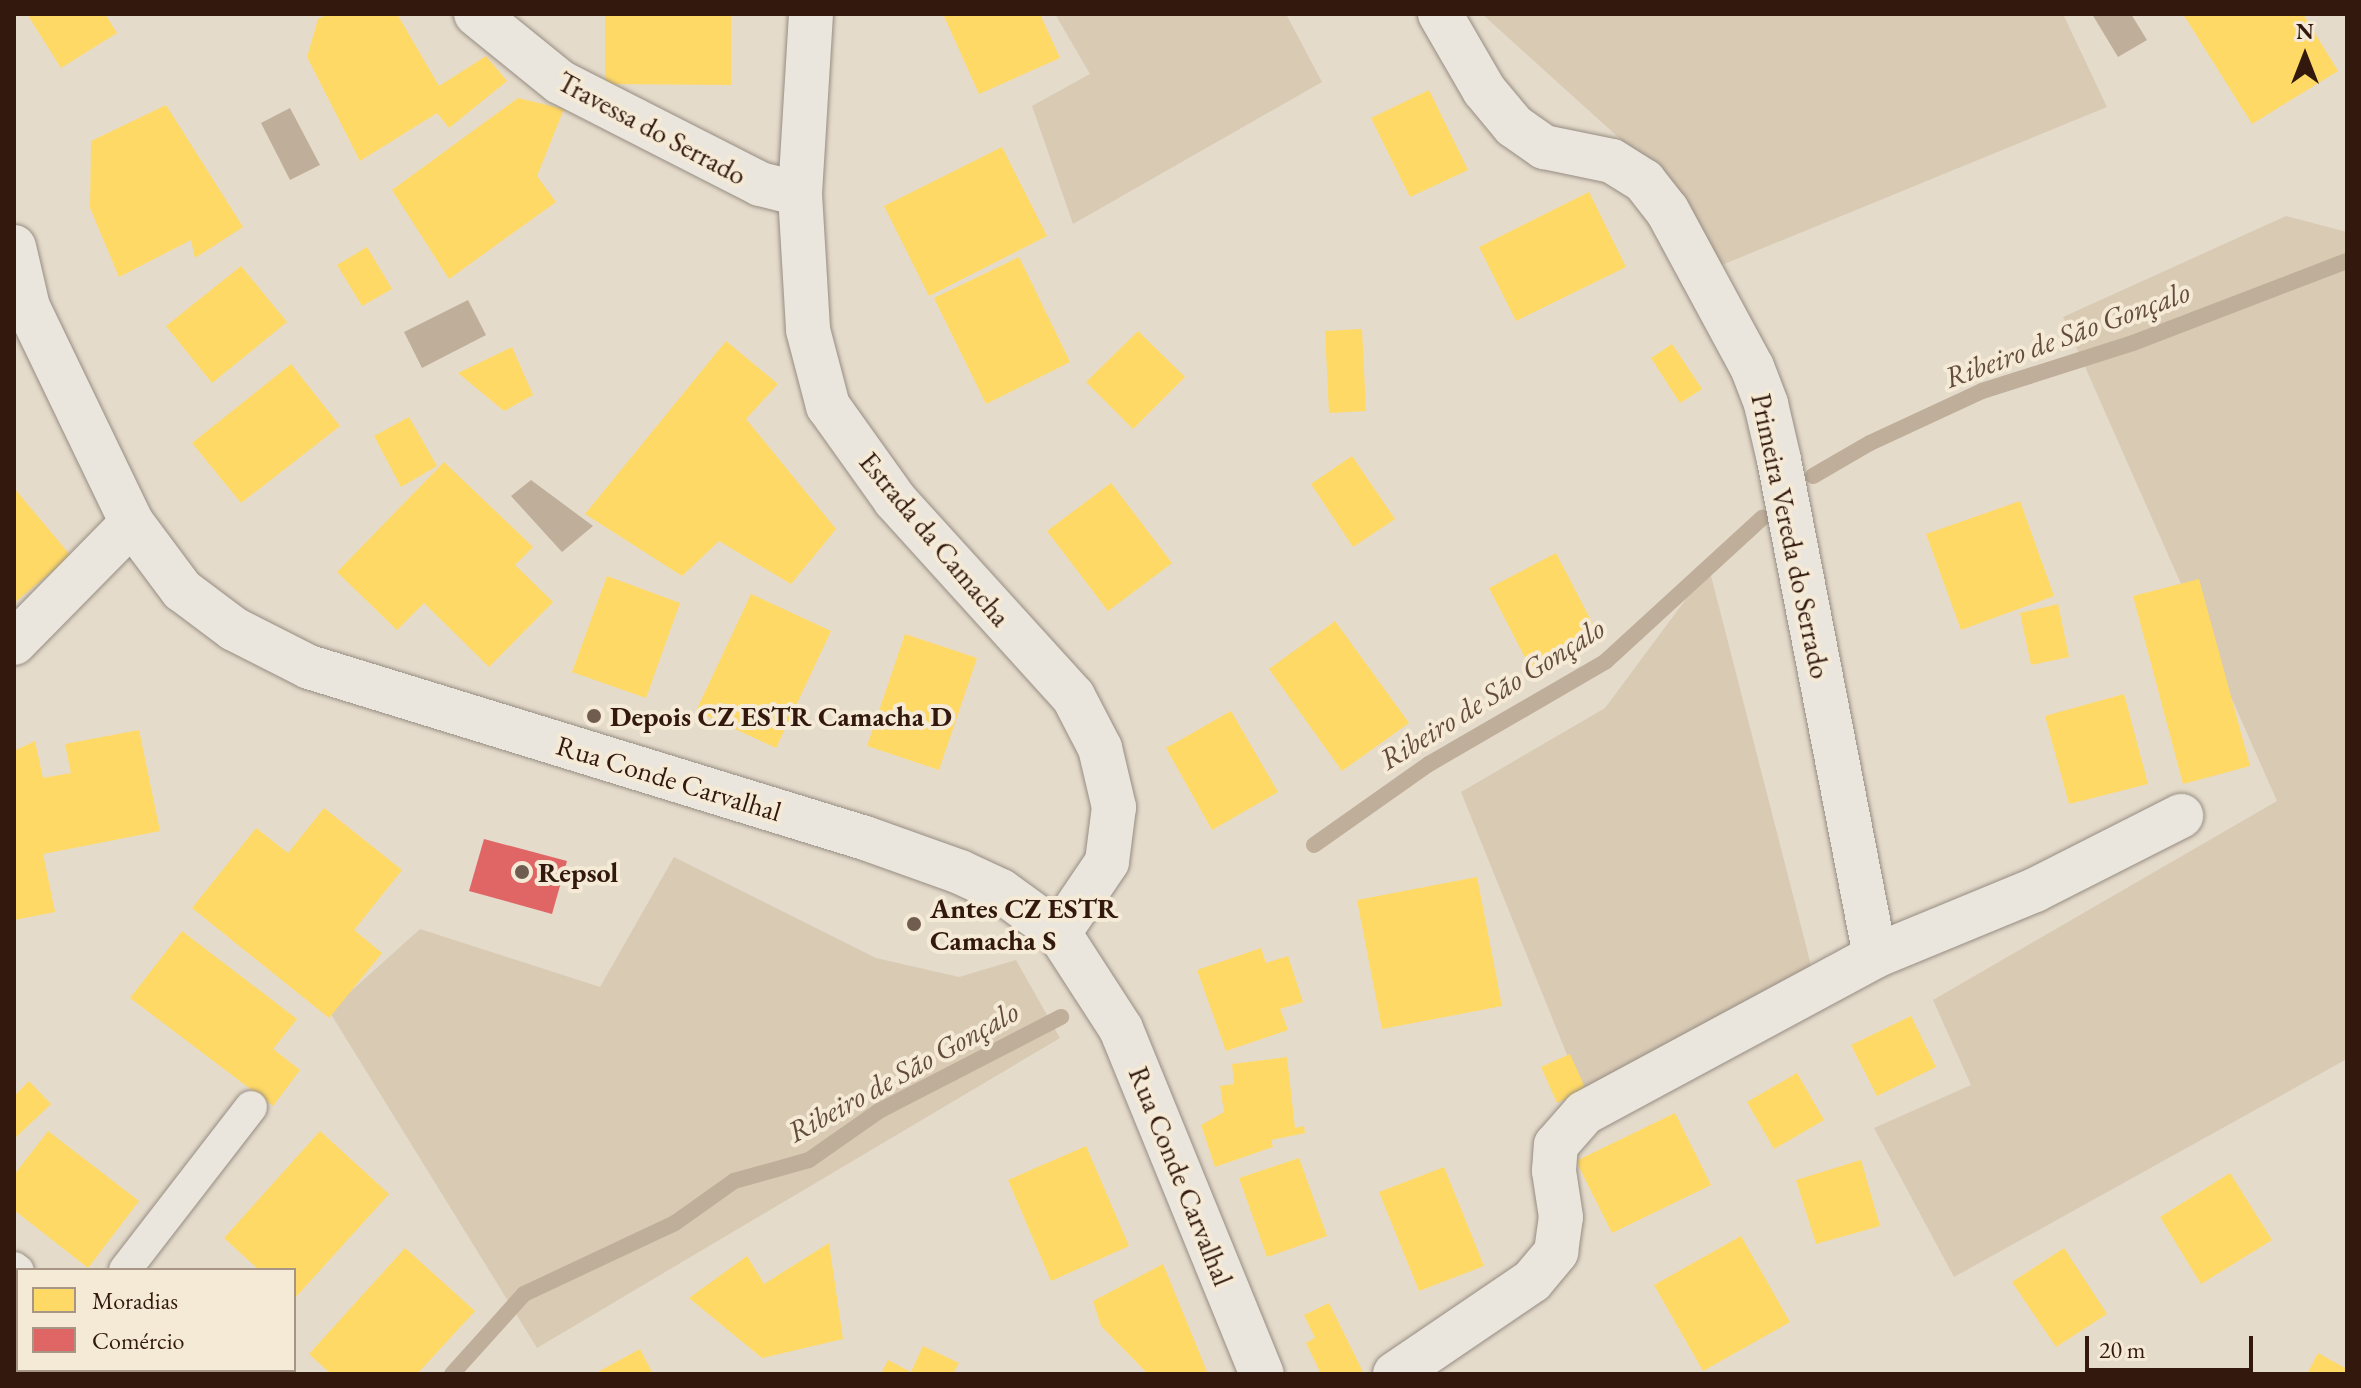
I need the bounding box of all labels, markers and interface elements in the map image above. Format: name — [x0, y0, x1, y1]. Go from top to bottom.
north arrow — [2265, 16, 2345, 96]
text: N — [2296, 17, 2314, 46]
street label: Travessa do Serrado — [552, 64, 752, 192]
water label: Ribeiro de São Gonçalo — [1939, 274, 2195, 396]
street label: Primeira Vereda do Serrado — [1744, 390, 1838, 682]
street label: Estrada da Camacha — [852, 445, 1018, 633]
water label: Ribeiro de São Gonçalo — [1373, 610, 1611, 778]
place label: Depois CZ ESTR Camacha D — [610, 699, 952, 733]
marker: Depois CZ ESTR Camacha D — [585, 707, 603, 725]
street label: Rua Conde Carvalhal — [553, 728, 785, 828]
place label: Repsol — [538, 855, 618, 889]
marker: Repsol — [513, 863, 531, 881]
place label: Antes CZ ESTR Camacha S — [930, 891, 1118, 957]
marker: Antes CZ ESTR Camacha S — [905, 915, 923, 933]
water label: Ribeiro de São Gonçalo — [781, 994, 1025, 1150]
street label: Rua Conde Carvalhal — [1122, 1062, 1240, 1290]
legend — [16, 1268, 296, 1372]
text: Moradias — [92, 1285, 178, 1316]
scale bar — [2089, 1320, 2257, 1370]
text: Comércio — [92, 1325, 185, 1356]
text: 20 m — [2099, 1334, 2146, 1365]

